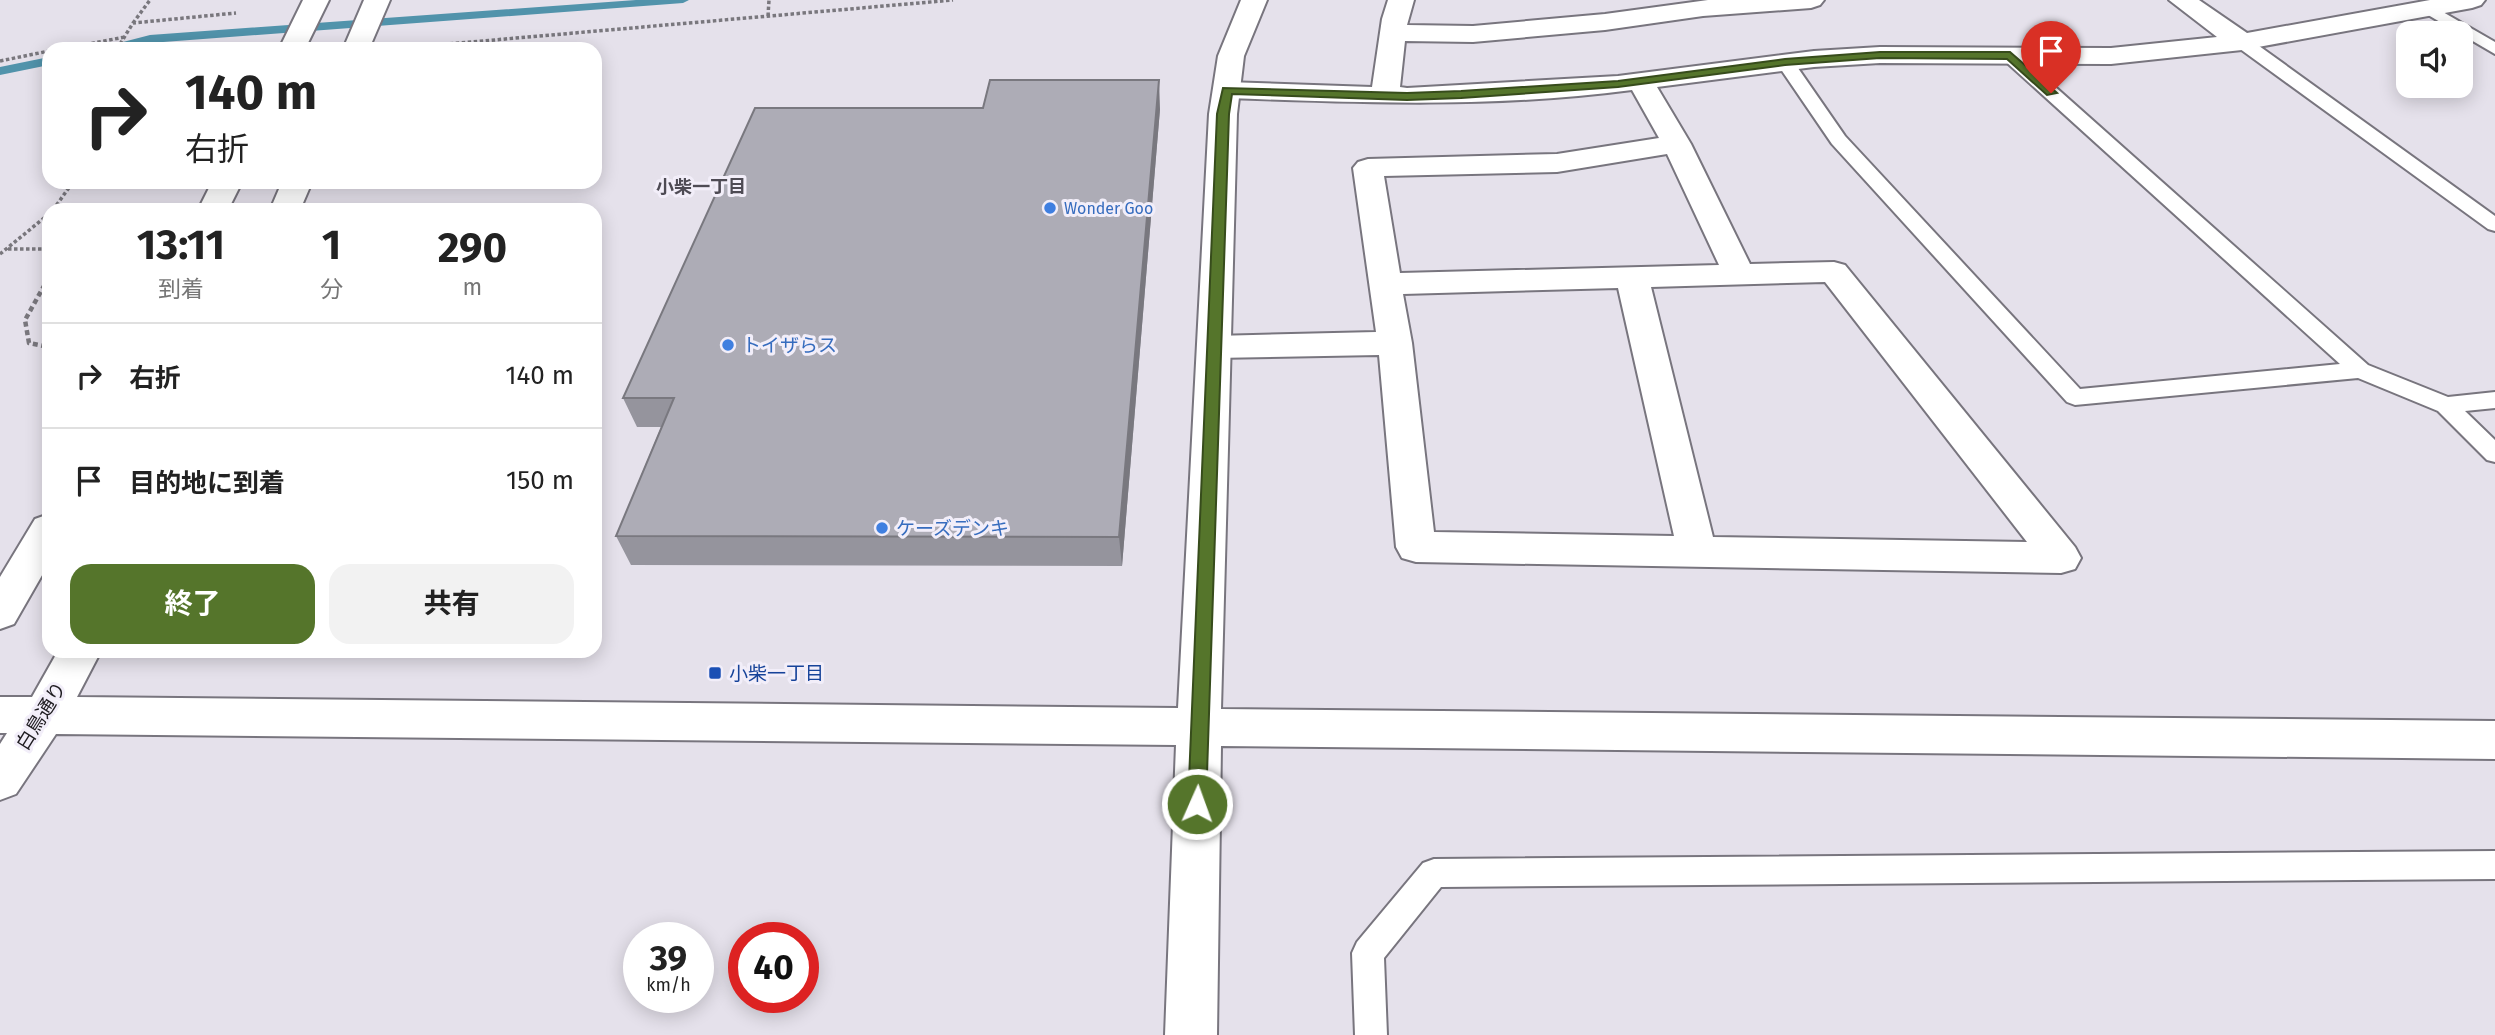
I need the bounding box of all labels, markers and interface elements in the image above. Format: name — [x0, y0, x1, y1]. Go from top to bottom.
pin — [2021, 21, 2081, 93]
map controls — [2396, 21, 2473, 98]
button: sound — [2396, 21, 2473, 98]
icon: arrive — [2032, 32, 2070, 70]
text: 140 m — [185, 63, 317, 122]
icon: right — [70, 70, 161, 161]
text: 右折 — [185, 130, 249, 168]
district label: 小柴一丁目 — [656, 176, 746, 198]
place label: Wonder Goo — [1064, 199, 1153, 218]
marker: Wonder Goo — [1042, 200, 1058, 216]
text: 13:11 — [137, 220, 225, 270]
text: 1 — [322, 220, 341, 270]
text: 290 — [438, 223, 507, 273]
text: m — [463, 273, 482, 301]
text: 到着 — [158, 275, 204, 303]
text: 分 — [320, 275, 343, 303]
place label: トイザらス — [742, 334, 837, 357]
marker: トイザらス — [720, 337, 736, 353]
icon: right — [70, 357, 108, 395]
text: 140 m — [505, 360, 574, 391]
text: 右折 — [129, 363, 181, 394]
icon: arrive — [70, 462, 108, 500]
text: 150 m — [506, 465, 574, 496]
text: 目的地に到着 — [129, 468, 285, 499]
place label: ケーズデンキ — [896, 517, 1009, 540]
marker: ケーズデンキ — [874, 520, 890, 536]
button: 終了 — [70, 564, 315, 644]
button: 共有 — [329, 564, 574, 644]
place label: 小柴一丁目 — [729, 662, 824, 685]
marker: 小柴一丁目 — [707, 665, 723, 681]
street label: 白鳥通り — [11, 678, 71, 754]
position arrow — [1160, 767, 1234, 841]
speed limit sign: 40 — [728, 922, 819, 1013]
text: 39 — [650, 937, 687, 979]
text: km/h — [646, 974, 691, 996]

